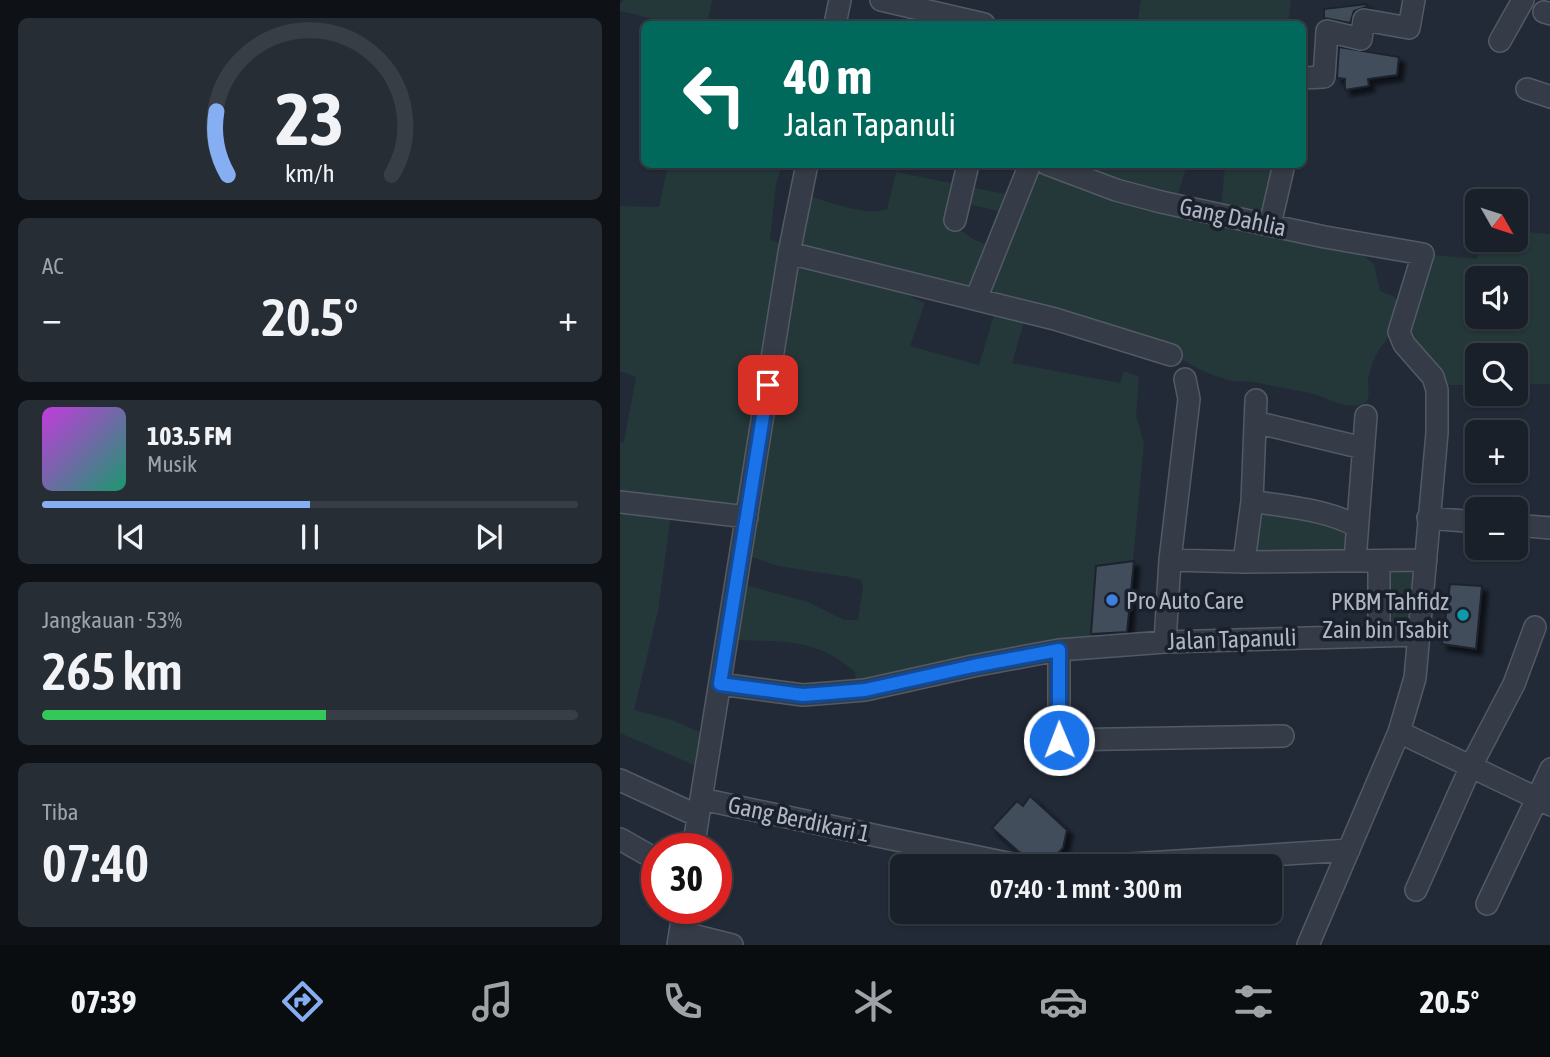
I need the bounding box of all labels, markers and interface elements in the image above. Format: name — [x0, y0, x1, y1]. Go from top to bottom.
text: 40 m — [784, 48, 872, 104]
icon: left — [669, 49, 760, 140]
text: 23 — [276, 77, 344, 160]
text: Jalan Tapanuli — [784, 106, 956, 143]
text: km/h — [285, 159, 335, 187]
north arrow — [1465, 189, 1528, 252]
map controls — [1465, 189, 1528, 560]
street label: Gang Dahlia — [1177, 193, 1289, 241]
text: AC — [42, 253, 64, 279]
button: sound — [1465, 266, 1528, 329]
text: 20.5° — [262, 287, 358, 347]
text: − — [42, 296, 62, 339]
text: + — [558, 296, 578, 339]
button: search — [1465, 343, 1528, 406]
pin — [738, 355, 798, 415]
icon: arrive — [749, 366, 787, 404]
button: + — [1465, 420, 1528, 483]
text: 103.5 FM — [147, 421, 232, 451]
text: Musik — [147, 451, 197, 477]
button: − — [1465, 497, 1528, 560]
icon: previous — [112, 518, 150, 556]
icon: pause — [291, 518, 329, 556]
icon: next — [470, 518, 508, 556]
place label: Pro Auto Care — [1126, 587, 1244, 614]
place label: PKBM Tahfidz Zain bin Tsabit — [1322, 588, 1449, 643]
marker: Pro Auto Care — [1104, 592, 1120, 608]
text: Jangkauan · 53% — [42, 607, 182, 633]
marker: PKBM Tahfidz Zain bin Tsabit — [1455, 607, 1471, 623]
street label: Jalan Tapanuli — [1167, 623, 1297, 655]
text: 265 km — [42, 641, 183, 701]
position arrow — [1022, 703, 1096, 777]
street label: Gang Berdikari 1 — [726, 791, 872, 847]
text: Tiba — [42, 799, 79, 825]
text: 07:40 — [42, 833, 149, 893]
speed limit sign: 30 — [641, 833, 732, 924]
text: 07:40 · 1 mnt · 300 m — [990, 874, 1182, 904]
icon: directions — [278, 977, 327, 1026]
icon: music — [468, 977, 517, 1026]
icon: phone — [658, 977, 707, 1026]
icon: climate — [849, 977, 898, 1026]
icon: car — [1039, 977, 1088, 1026]
icon: filters — [1229, 977, 1278, 1026]
text: 07:39 — [71, 983, 137, 1020]
text: 20.5° — [1420, 983, 1479, 1020]

